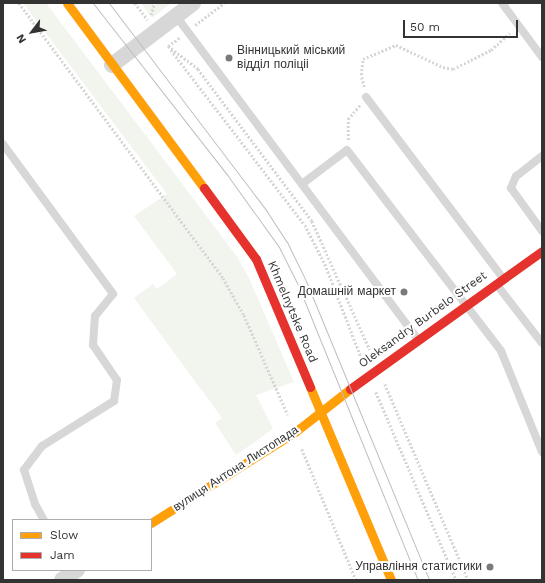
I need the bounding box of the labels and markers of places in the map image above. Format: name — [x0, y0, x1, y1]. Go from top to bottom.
place label: Вінницький міський відділ поліціі — [237, 44, 345, 72]
marker: Вінницький міський відділ поліціі — [224, 53, 234, 63]
place label: Домашній маркет — [298, 285, 396, 299]
marker: Домашній маркет — [399, 287, 409, 297]
place label: Управління статистики — [355, 560, 482, 574]
marker: Управління статистики — [485, 562, 495, 572]

